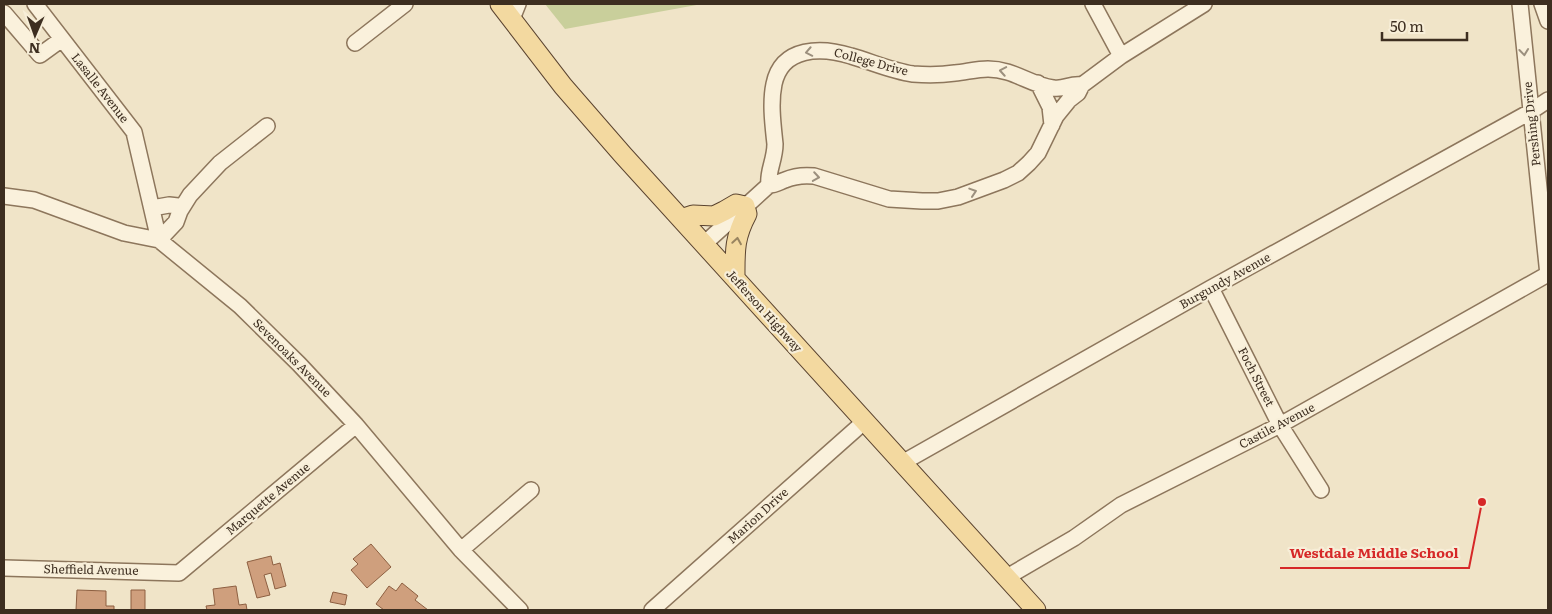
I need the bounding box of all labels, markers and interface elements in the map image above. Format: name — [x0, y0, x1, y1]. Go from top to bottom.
north arrow — [10, 10, 60, 60]
scale bar — [1382, 10, 1467, 42]
text: 50 m — [1390, 14, 1424, 37]
text: N — [28, 39, 41, 59]
street label: College Drive — [832, 43, 910, 80]
one-way arrow — [805, 46, 814, 56]
street label: Lasalle Avenue — [68, 49, 134, 126]
one-way arrow — [1518, 49, 1529, 57]
one-way arrow — [998, 66, 1007, 76]
street label: Pershing Drive — [1518, 81, 1544, 167]
one-way arrow — [811, 171, 820, 181]
one-way arrow — [969, 187, 977, 197]
one-way arrow — [731, 236, 741, 245]
street label: Burgundy Avenue — [1176, 248, 1273, 313]
street label: Jefferson Highway — [722, 265, 807, 356]
street label: Sevenoaks Avenue — [249, 314, 336, 401]
street label: Foch Street — [1234, 344, 1280, 410]
street label: Castile Avenue — [1235, 398, 1318, 453]
street label: Marquette Avenue — [221, 458, 313, 539]
street label: Marion Drive — [723, 483, 792, 548]
callout: Westdale Middle School — [1280, 539, 1469, 568]
text: Westdale Middle School — [1289, 542, 1459, 562]
street label: Sheffield Avenue — [43, 559, 139, 579]

